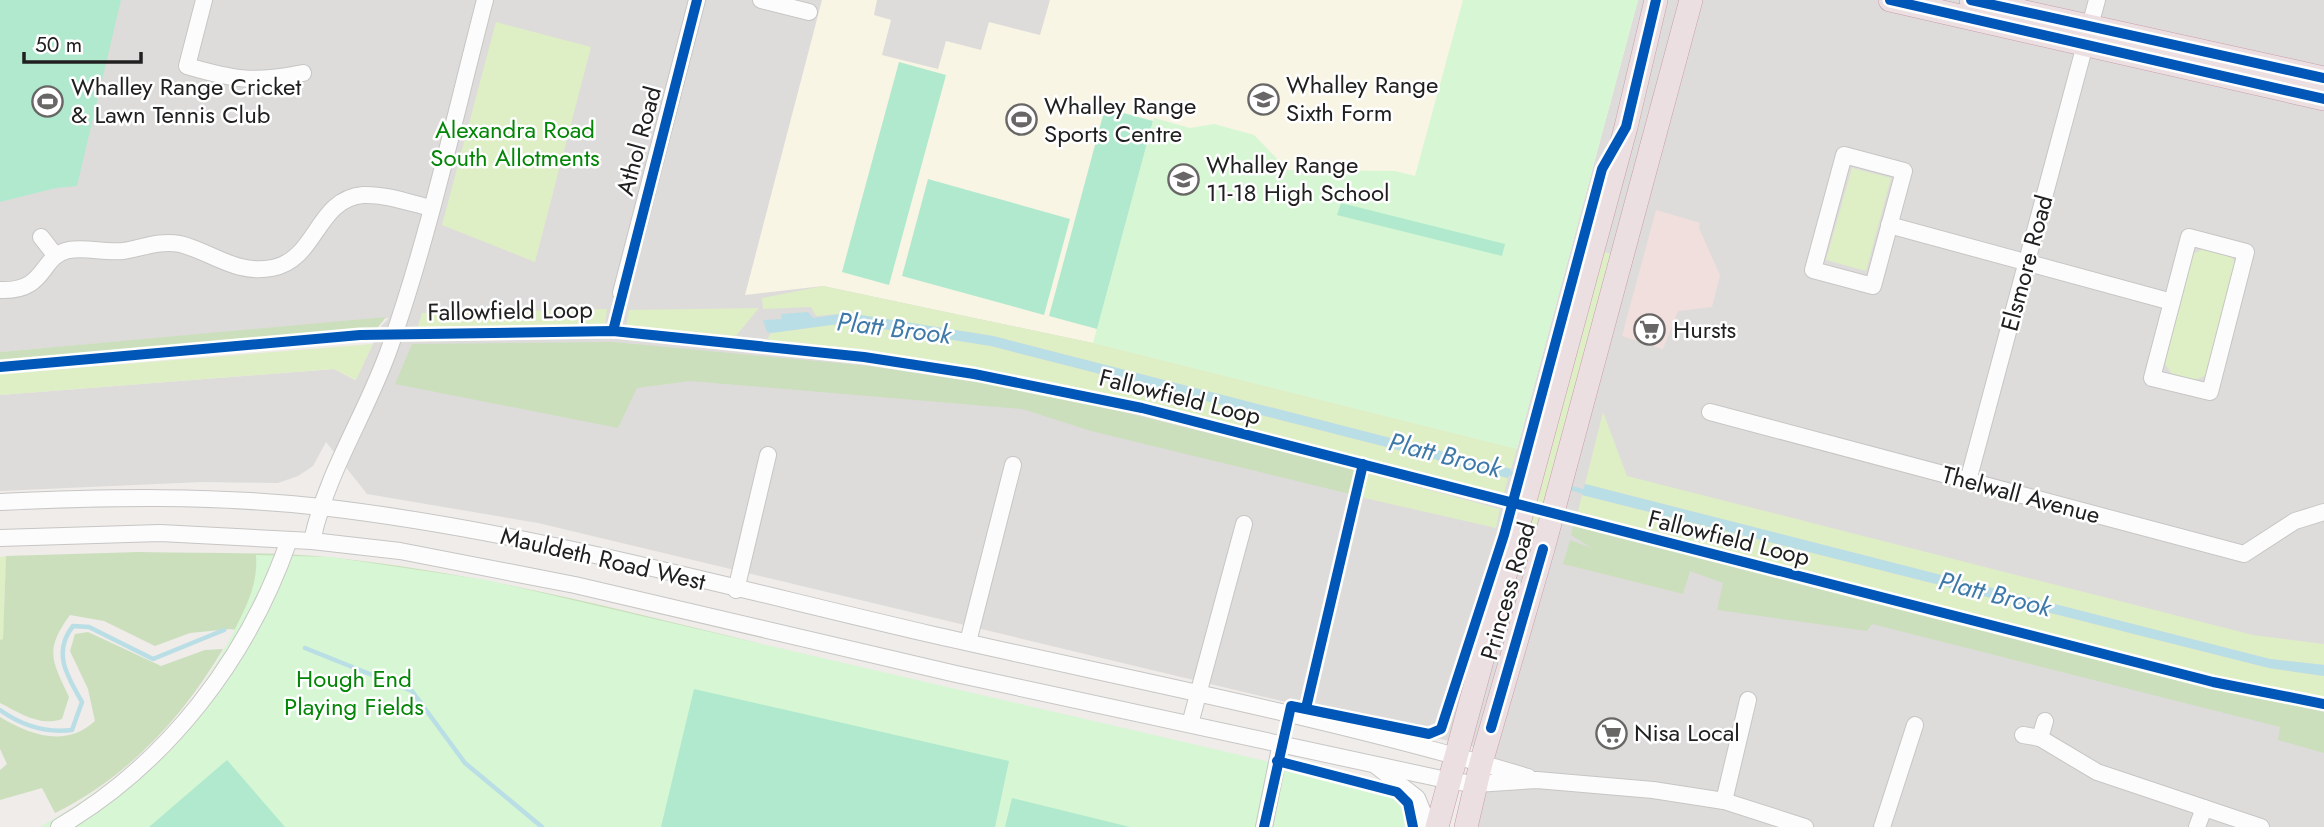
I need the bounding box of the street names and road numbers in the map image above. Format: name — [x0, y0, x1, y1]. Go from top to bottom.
street label: Athol Road — [607, 82, 670, 199]
street label: Elsmore Road — [1992, 191, 2061, 335]
street label: Fallowfield Loop — [427, 292, 593, 329]
street label: Fallowfield Loop — [1096, 360, 1265, 434]
street label: Thelwall Avenue — [1938, 457, 2104, 532]
street label: Fallowfield Loop — [1645, 501, 1814, 575]
street label: Mauldeth Road West — [497, 518, 709, 599]
street label: Princess Road — [1471, 518, 1544, 664]

